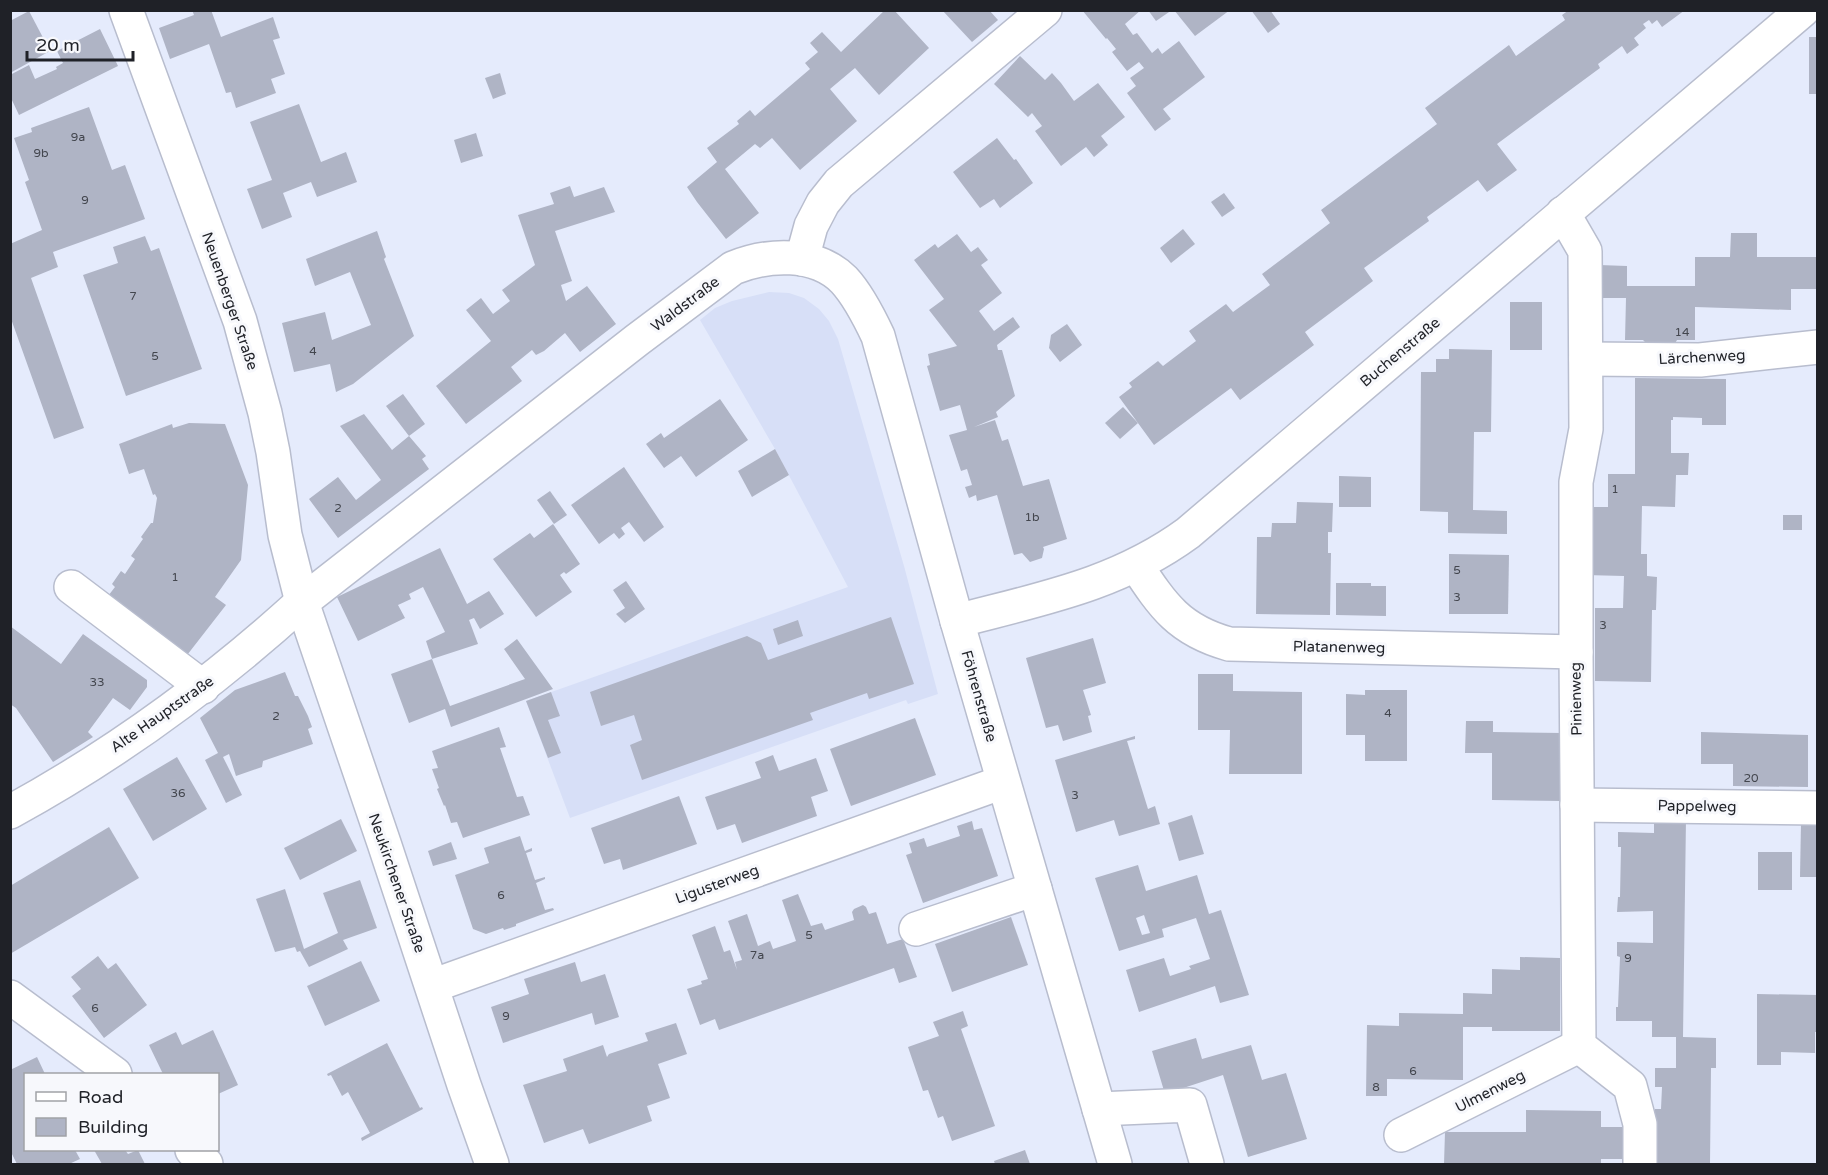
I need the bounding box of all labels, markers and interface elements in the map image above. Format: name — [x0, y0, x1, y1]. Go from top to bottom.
scale bar — [27, 24, 134, 62]
text: 20 m — [36, 34, 80, 56]
house number: 9a — [71, 130, 85, 144]
house number: 9b — [33, 146, 49, 160]
house number: 9 — [81, 193, 89, 207]
street label: Neuenberger Straße — [198, 230, 262, 372]
street label: Waldstraße — [647, 272, 723, 336]
house number: 7 — [129, 289, 137, 303]
street label: Buchenstraße — [1356, 313, 1444, 391]
house number: 14 — [1674, 325, 1690, 339]
house number: 4 — [309, 344, 317, 358]
street label: Lärchenweg — [1658, 346, 1746, 368]
house number: 5 — [151, 349, 159, 363]
house number: 1 — [1611, 482, 1619, 496]
house number: 2 — [334, 501, 342, 515]
house number: 1b — [1024, 510, 1040, 524]
house number: 5 — [1453, 563, 1461, 577]
house number: 1 — [171, 570, 179, 584]
house number: 3 — [1453, 590, 1461, 604]
house number: 3 — [1599, 618, 1607, 632]
street label: Platanenweg — [1293, 637, 1385, 657]
street label: Föhrenstraße — [957, 648, 1001, 744]
street label: Pinienweg — [1566, 662, 1586, 736]
street label: Alte Hauptstraße — [107, 672, 217, 756]
house number: 33 — [89, 675, 105, 689]
house number: 4 — [1384, 706, 1392, 720]
house number: 2 — [272, 709, 280, 723]
house number: 20 — [1743, 771, 1759, 785]
house number: 36 — [170, 786, 186, 800]
house number: 3 — [1071, 788, 1079, 802]
street label: Pappelweg — [1657, 796, 1737, 816]
street label: Neukirchener Straße — [365, 811, 429, 955]
street label: Ligusterweg — [673, 861, 761, 907]
house number: 6 — [497, 888, 505, 902]
house number: 5 — [805, 928, 813, 942]
house number: 7a — [750, 948, 764, 962]
house number: 9 — [1624, 951, 1632, 965]
house number: 6 — [91, 1001, 99, 1015]
house number: 9 — [502, 1009, 510, 1023]
house number: 6 — [1409, 1064, 1417, 1078]
street label: Ulmenweg — [1452, 1066, 1528, 1116]
legend — [24, 1073, 219, 1151]
house number: 8 — [1372, 1080, 1380, 1094]
text: Road — [78, 1086, 123, 1108]
text: Building — [78, 1116, 148, 1138]

